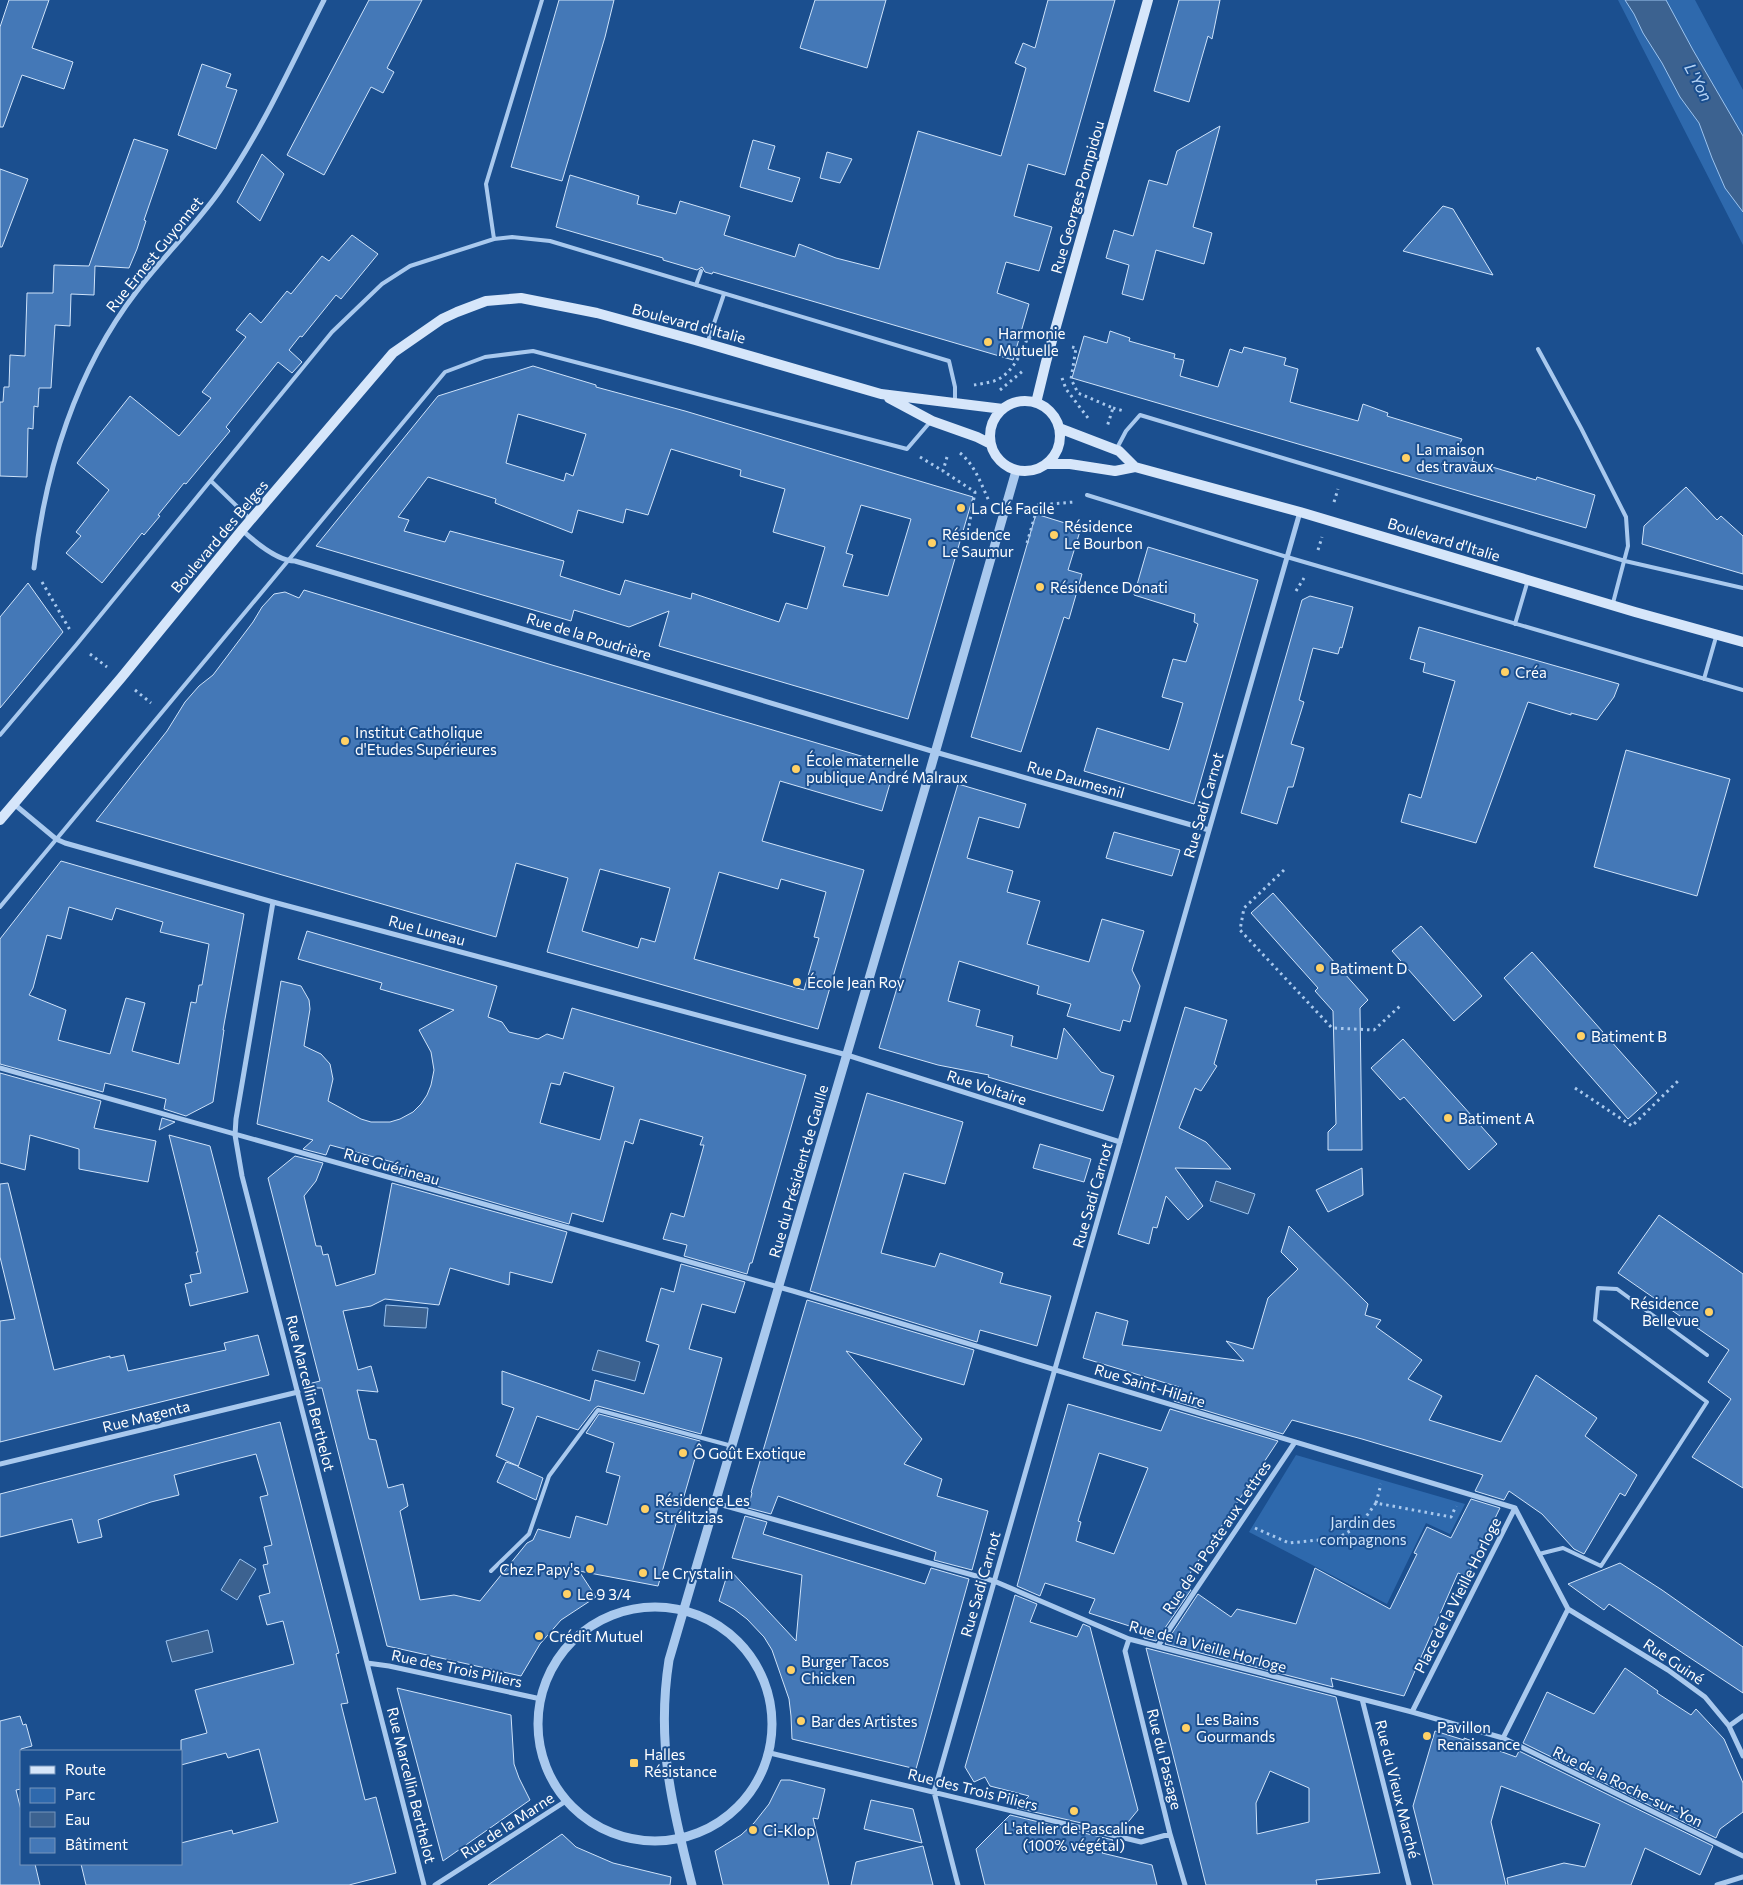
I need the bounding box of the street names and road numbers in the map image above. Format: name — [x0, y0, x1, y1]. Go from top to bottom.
street label: Rue Georges Pompidou — [1047, 118, 1107, 276]
street label: Rue Ernest Guyonnet — [102, 193, 206, 315]
street label: Boulevard d'Italie — [630, 299, 748, 347]
street label: Boulevard des Belges — [167, 476, 272, 596]
street label: Boulevard d'Italie — [1386, 513, 1502, 565]
street label: Rue de la Poudrière — [524, 608, 654, 664]
street label: Rue Sadi Carnot — [1179, 750, 1227, 860]
street label: Rue Daumesnil — [1025, 756, 1127, 802]
street label: Rue Luneau — [387, 911, 467, 949]
street label: Rue Voltaire — [945, 1066, 1029, 1108]
street label: Rue du Président de Gaulle — [765, 1082, 831, 1260]
street label: Rue Sadi Carnot — [1068, 1140, 1116, 1250]
street label: Rue Guérineau — [342, 1144, 442, 1188]
street label: Rue Marcellin Berthelot — [283, 1313, 339, 1473]
street label: Rue Saint-Hilaire — [1092, 1360, 1208, 1410]
street label: Rue Magenta — [100, 1396, 192, 1436]
street label: Rue de la Poste aux Lettres — [1158, 1457, 1274, 1617]
street label: Place de la Vieille Horloge — [1410, 1514, 1504, 1676]
street label: Rue Sadi Carnot — [956, 1529, 1004, 1639]
street label: Rue de la Vieille Horloge — [1127, 1616, 1289, 1676]
street label: Rue Guiné — [1640, 1634, 1708, 1688]
street label: Rue des Trois Piliers — [390, 1645, 524, 1691]
street label: Rue Marcellin Berthelot — [384, 1705, 440, 1865]
street label: Rue du Passage — [1144, 1707, 1186, 1812]
street label: Rue du Vieux Marché — [1372, 1718, 1424, 1860]
street label: Rue de la Roche-sur-Yon — [1550, 1742, 1706, 1830]
street label: Rue des Trois Piliers — [906, 1764, 1040, 1814]
street label: Rue de la Marne — [457, 1788, 557, 1862]

